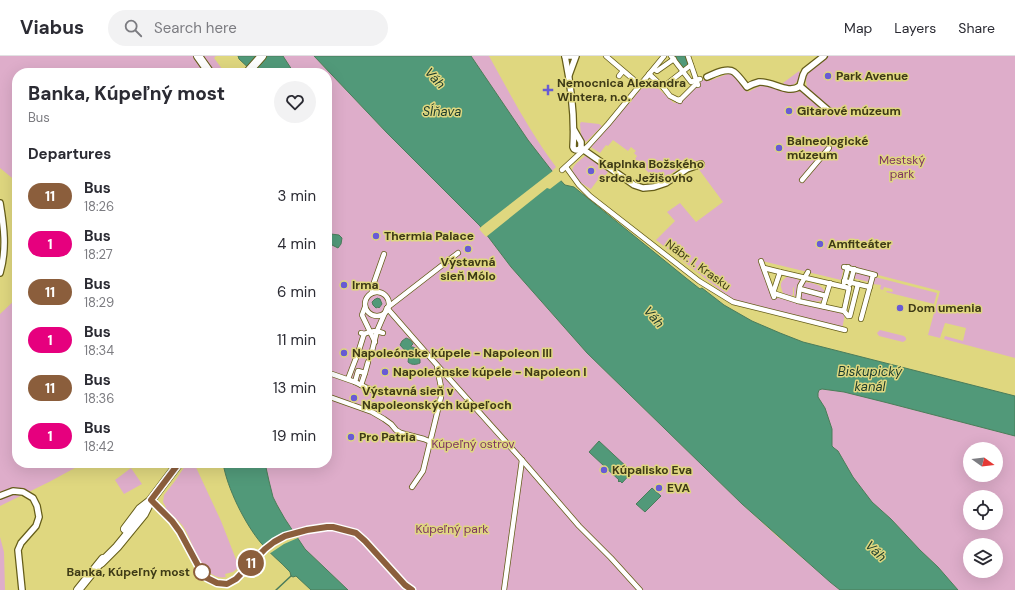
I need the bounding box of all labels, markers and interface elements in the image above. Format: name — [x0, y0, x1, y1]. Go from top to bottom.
search box — [108, 10, 388, 46]
text: Viabus — [20, 15, 84, 40]
icon: search — [122, 17, 144, 39]
text: Search here — [154, 18, 237, 38]
text: Map — [844, 19, 872, 37]
text: Layers — [894, 19, 936, 37]
text: Share — [958, 19, 995, 37]
water label: Váh — [421, 64, 449, 92]
place label: Park Avenue — [836, 68, 908, 84]
marker: Park Avenue — [823, 71, 833, 81]
place label: Nemocnica Alexandra Wintera, n.o. — [557, 75, 686, 105]
text: Banka, Kúpeľný most — [28, 81, 225, 106]
button: heart — [274, 81, 316, 123]
marker: Nemocnica Alexandra Wintera, n.o. — [542, 84, 554, 96]
water label: Sĺňava — [423, 102, 461, 120]
place label: Gitarové múzeum — [797, 103, 901, 119]
marker: Gitarové múzeum — [784, 106, 794, 116]
text: Bus — [28, 109, 50, 126]
place label: Balneologické múzeum — [787, 133, 868, 163]
marker: Balneologické múzeum — [774, 143, 784, 153]
text: Departures — [28, 144, 111, 164]
park label: Mestský park — [879, 152, 925, 182]
place label: Kaplnka Božského srdca Ježišovho — [599, 156, 704, 186]
marker: Kaplnka Božského srdca Ježišovho — [586, 166, 596, 176]
text: Bus — [84, 178, 111, 198]
text: 3 min — [278, 186, 316, 206]
text: 11 — [45, 187, 55, 205]
text: 18:26 — [84, 198, 114, 215]
text: Bus — [84, 226, 111, 246]
place label: Thermia Palace — [384, 228, 474, 244]
marker: Thermia Palace — [371, 231, 381, 241]
text: 4 min — [277, 234, 316, 254]
text: 1 — [47, 235, 53, 253]
street label: Nábr. I. Krasku — [662, 236, 734, 294]
place label: Amfiteáter — [828, 236, 892, 252]
marker: Amfiteáter — [815, 239, 825, 249]
marker: Výstavná sieň Mólo — [463, 244, 473, 254]
text: 18:27 — [84, 246, 113, 263]
place label: Výstavná sieň Mólo — [440, 254, 496, 284]
text: Bus — [84, 274, 111, 294]
place label: Irma — [352, 277, 379, 293]
marker: Irma — [339, 280, 349, 290]
text: 6 min — [277, 282, 316, 302]
text: 11 — [45, 283, 55, 301]
text: 18:29 — [84, 294, 114, 311]
place label: Dom umenia — [908, 300, 982, 316]
water label: Váh — [640, 303, 668, 331]
marker: Dom umenia — [895, 303, 905, 313]
text: Bus — [84, 322, 111, 342]
text: 11 min — [277, 330, 316, 350]
text: 1 — [47, 331, 53, 349]
text: 18:34 — [84, 342, 114, 359]
place label: Napoleónske kúpele - Napoleon III — [352, 345, 552, 361]
marker: Napoleónske kúpele - Napoleon III — [339, 348, 349, 358]
water label: Biskupický kanál — [838, 363, 903, 395]
place label: Napoleónske kúpele - Napoleon I — [393, 364, 587, 380]
marker: Napoleónske kúpele - Napoleon I — [380, 367, 390, 377]
text: Bus — [84, 370, 111, 390]
text: 13 min — [273, 378, 316, 398]
text: 11 — [45, 379, 55, 397]
place label: Výstavná sieň v Napoleonských kúpeľoch — [362, 383, 512, 413]
text: 18:36 — [84, 390, 114, 407]
marker: Výstavná sieň v Napoleonských kúpeľoch — [349, 393, 359, 403]
text: Bus — [84, 418, 111, 438]
text: 19 min — [272, 426, 316, 446]
text: 1 — [47, 427, 53, 445]
place label: Pro Patria — [359, 429, 416, 445]
marker: Pro Patria — [346, 432, 356, 442]
park label: Kúpeľný ostrov — [431, 436, 515, 452]
text: 18:42 — [84, 438, 114, 455]
north arrow — [963, 442, 1003, 482]
map controls — [963, 442, 1003, 578]
place label: Kúpalisko Eva — [612, 462, 692, 478]
marker: Kúpalisko Eva — [599, 465, 609, 475]
place label: EVA — [667, 480, 690, 496]
marker: EVA — [654, 483, 664, 493]
button: locate — [963, 490, 1003, 530]
park label: Kúpeľný park — [416, 521, 488, 537]
water label: Váh — [862, 537, 890, 565]
button: layers — [963, 538, 1003, 578]
line badge: 11 — [233, 550, 269, 576]
text: 11 — [246, 554, 256, 572]
marker: Banka, Kúpeľný most — [193, 563, 211, 581]
place label: Banka, Kúpeľný most — [66, 564, 190, 580]

